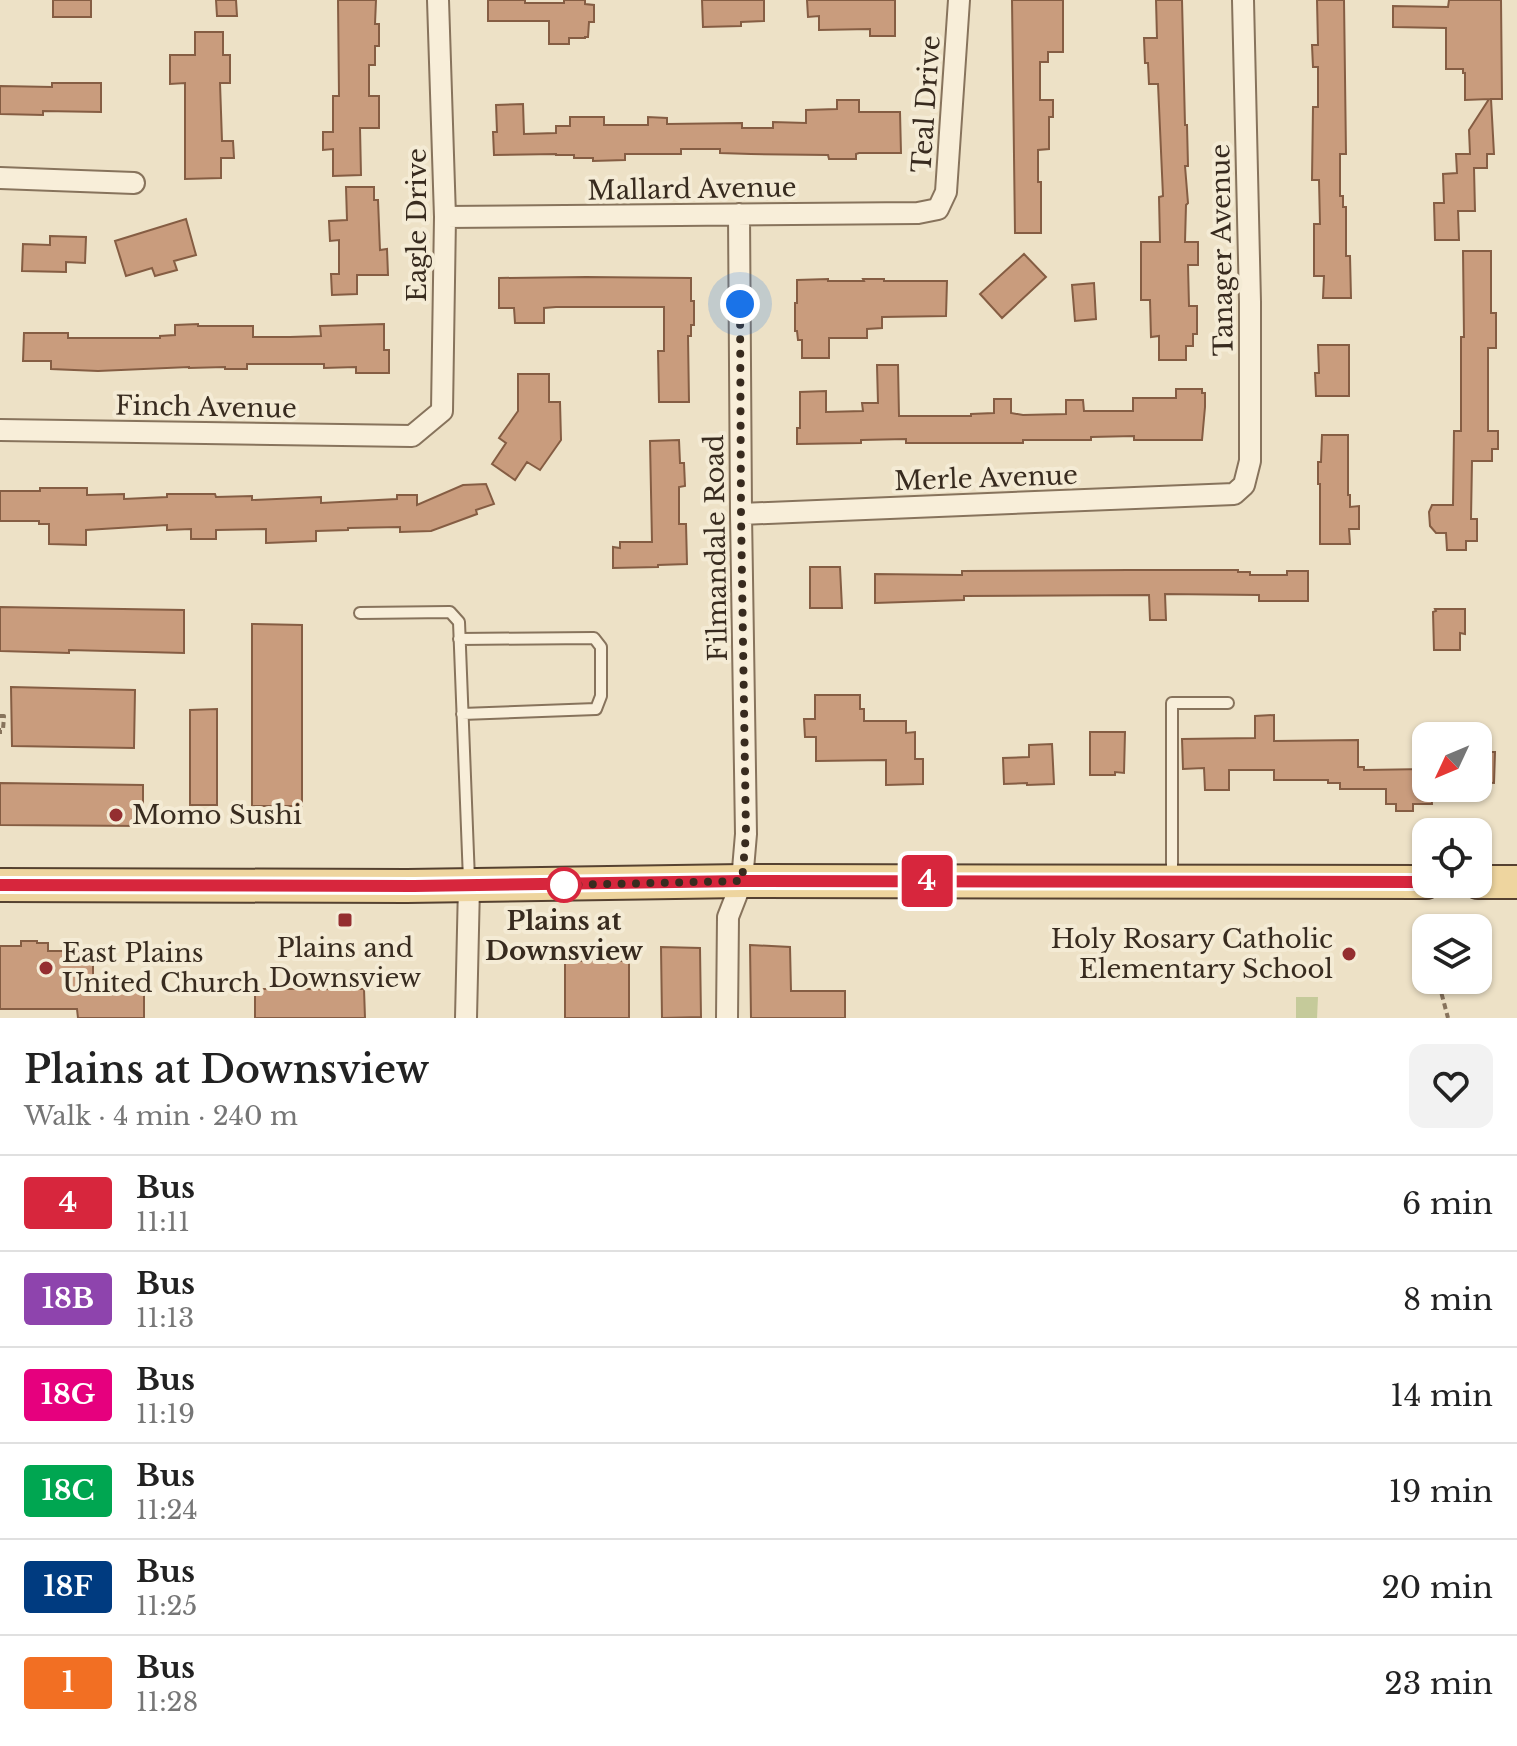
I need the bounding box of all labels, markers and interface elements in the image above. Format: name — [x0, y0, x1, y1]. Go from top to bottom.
street label: Teal Drive — [905, 34, 947, 174]
street label: Tanager Avenue — [1204, 144, 1240, 356]
street label: Eagle Drive — [401, 148, 433, 302]
street label: Mallard Avenue — [587, 171, 797, 207]
your location — [720, 284, 760, 324]
street label: Finch Avenue — [115, 389, 297, 425]
street label: Filmandale Road — [698, 434, 734, 662]
street label: Merle Avenue — [894, 459, 1078, 497]
north arrow — [1412, 722, 1492, 802]
map controls — [1412, 722, 1492, 994]
place label: Momo Sushi — [132, 799, 302, 831]
marker: Momo Sushi — [107, 806, 125, 824]
button: locate — [1412, 818, 1492, 898]
line badge: 4 — [901, 855, 953, 907]
text: 4 — [918, 863, 936, 898]
marker: Plains at Downsview — [547, 868, 581, 902]
place label: Plains at Downsview — [485, 905, 644, 967]
marker: Plains and Downsview — [336, 911, 354, 929]
button: layers — [1412, 914, 1492, 994]
place label: Holy Rosary Catholic Elementary School — [1051, 923, 1333, 985]
place label: Plains and Downsview — [269, 932, 421, 994]
place label: East Plains United Church — [62, 937, 260, 999]
marker: Holy Rosary Catholic Elementary School — [1340, 945, 1358, 963]
marker: East Plains United Church — [37, 959, 55, 977]
button: heart — [1409, 1044, 1493, 1128]
text: Plains at Downsview — [24, 1046, 429, 1093]
text: Walk · 4 min · 240 m — [24, 1100, 298, 1132]
text: Bus — [136, 1169, 195, 1206]
text: 4 — [59, 1185, 77, 1220]
text: 6 min — [1402, 1185, 1493, 1222]
text: 11:11 — [136, 1206, 190, 1238]
text: Bus — [136, 1265, 195, 1302]
text: 18B — [42, 1281, 94, 1316]
text: 8 min — [1403, 1281, 1493, 1318]
text: 11:13 — [136, 1302, 194, 1334]
text: Bus — [136, 1361, 195, 1398]
text: 18G — [41, 1377, 95, 1412]
text: 14 min — [1390, 1377, 1493, 1414]
text: 11:19 — [136, 1398, 195, 1430]
text: Bus — [136, 1457, 195, 1494]
text: 18C — [41, 1473, 95, 1508]
text: 19 min — [1389, 1473, 1493, 1510]
text: 11:24 — [136, 1494, 198, 1526]
text: Bus — [136, 1553, 195, 1590]
text: 18F — [43, 1569, 93, 1604]
text: 20 min — [1381, 1569, 1493, 1606]
text: 11:25 — [136, 1590, 197, 1622]
text: Bus — [136, 1649, 195, 1686]
text: 1 — [62, 1665, 74, 1700]
text: 23 min — [1384, 1665, 1493, 1702]
text: 11:28 — [136, 1686, 198, 1718]

